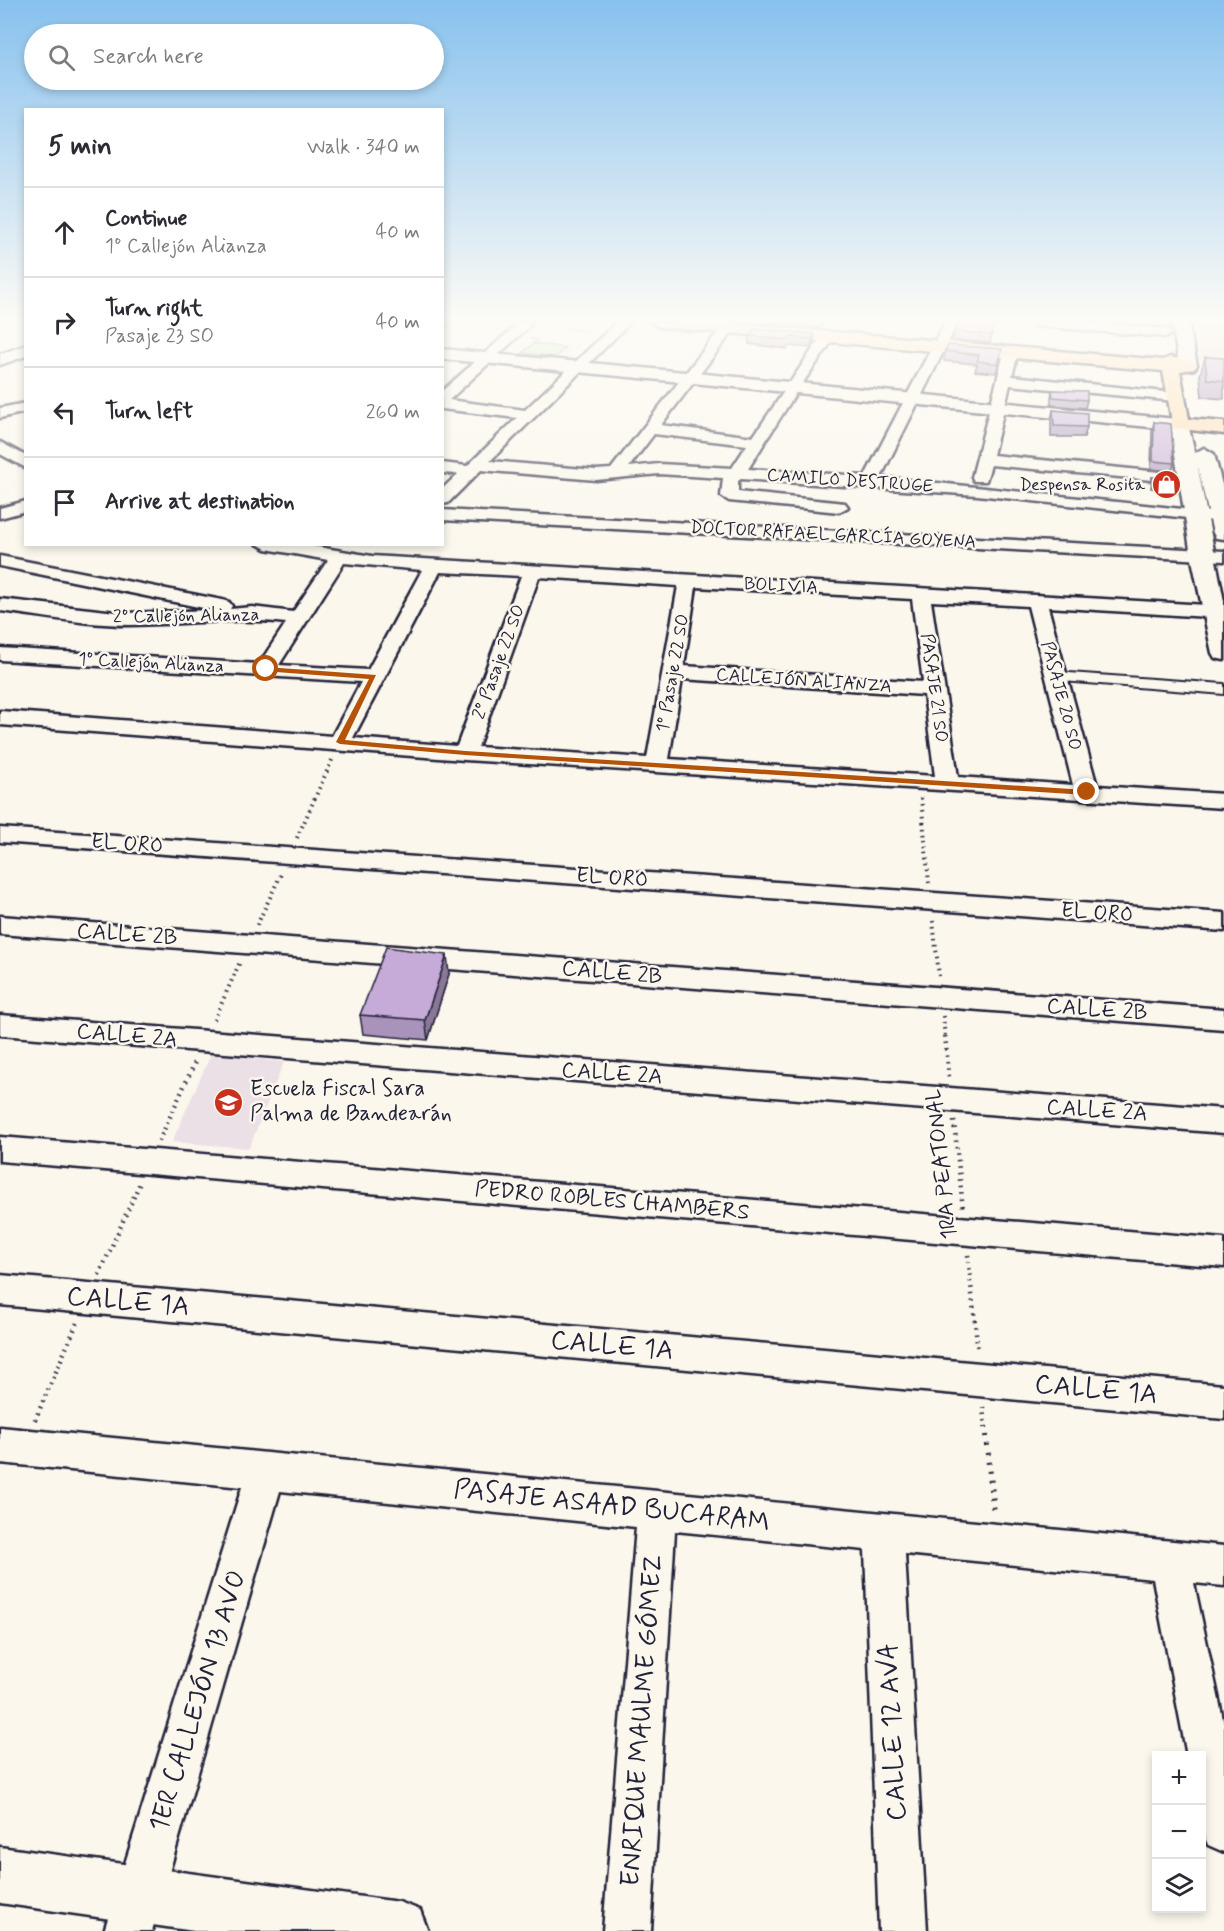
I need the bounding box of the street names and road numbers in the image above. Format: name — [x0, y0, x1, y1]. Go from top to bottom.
street label: CAMILO DESTRUGE — [766, 463, 934, 499]
street label: DOCTOR RAFAEL GARCÍA GOYENA — [689, 516, 977, 554]
street label: BOLIVIA — [743, 572, 819, 600]
street label: 2º Pasaje 22 SO — [467, 601, 531, 723]
street label: 2º Callejón Alianza — [113, 603, 259, 629]
street label: 1º Pasaje 22 SO — [651, 612, 695, 734]
street label: PASAJE 21 SO — [914, 632, 954, 744]
street label: PASAJE 20 SO — [1035, 639, 1087, 753]
street label: 1º Callejón Alianza — [78, 647, 224, 679]
street label: CALLEJÓN ALIANZA — [715, 663, 893, 699]
street label: EL ORO — [90, 828, 164, 860]
street label: EL ORO — [575, 862, 649, 894]
street label: EL ORO — [1060, 897, 1134, 929]
street label: CALLE 2B — [76, 918, 178, 952]
street label: CALLE 2B — [561, 955, 664, 991]
street label: CALLE 2B — [1046, 993, 1148, 1027]
street label: CALLE 2A — [75, 1018, 179, 1054]
street label: CALLE 2A — [560, 1056, 664, 1092]
street label: 1RA PEATONAL — [920, 1087, 964, 1241]
street label: CALLE 2A — [1045, 1093, 1149, 1129]
street label: PEDRO ROBLES CHAMBERS — [473, 1175, 751, 1227]
street label: CALLE 1A — [65, 1279, 191, 1325]
street label: CALLE 1A — [549, 1323, 675, 1369]
street label: CALLE 1A — [1033, 1367, 1159, 1413]
street label: PASAJE ASAAD BUCARAM — [452, 1472, 772, 1540]
street label: ENRIQUE MAULME GÓMEZ — [613, 1554, 671, 1888]
street label: 1ER CALLEJÓN 13 AVO — [142, 1566, 254, 1836]
street label: CALLE 12 AVA — [871, 1642, 915, 1822]

